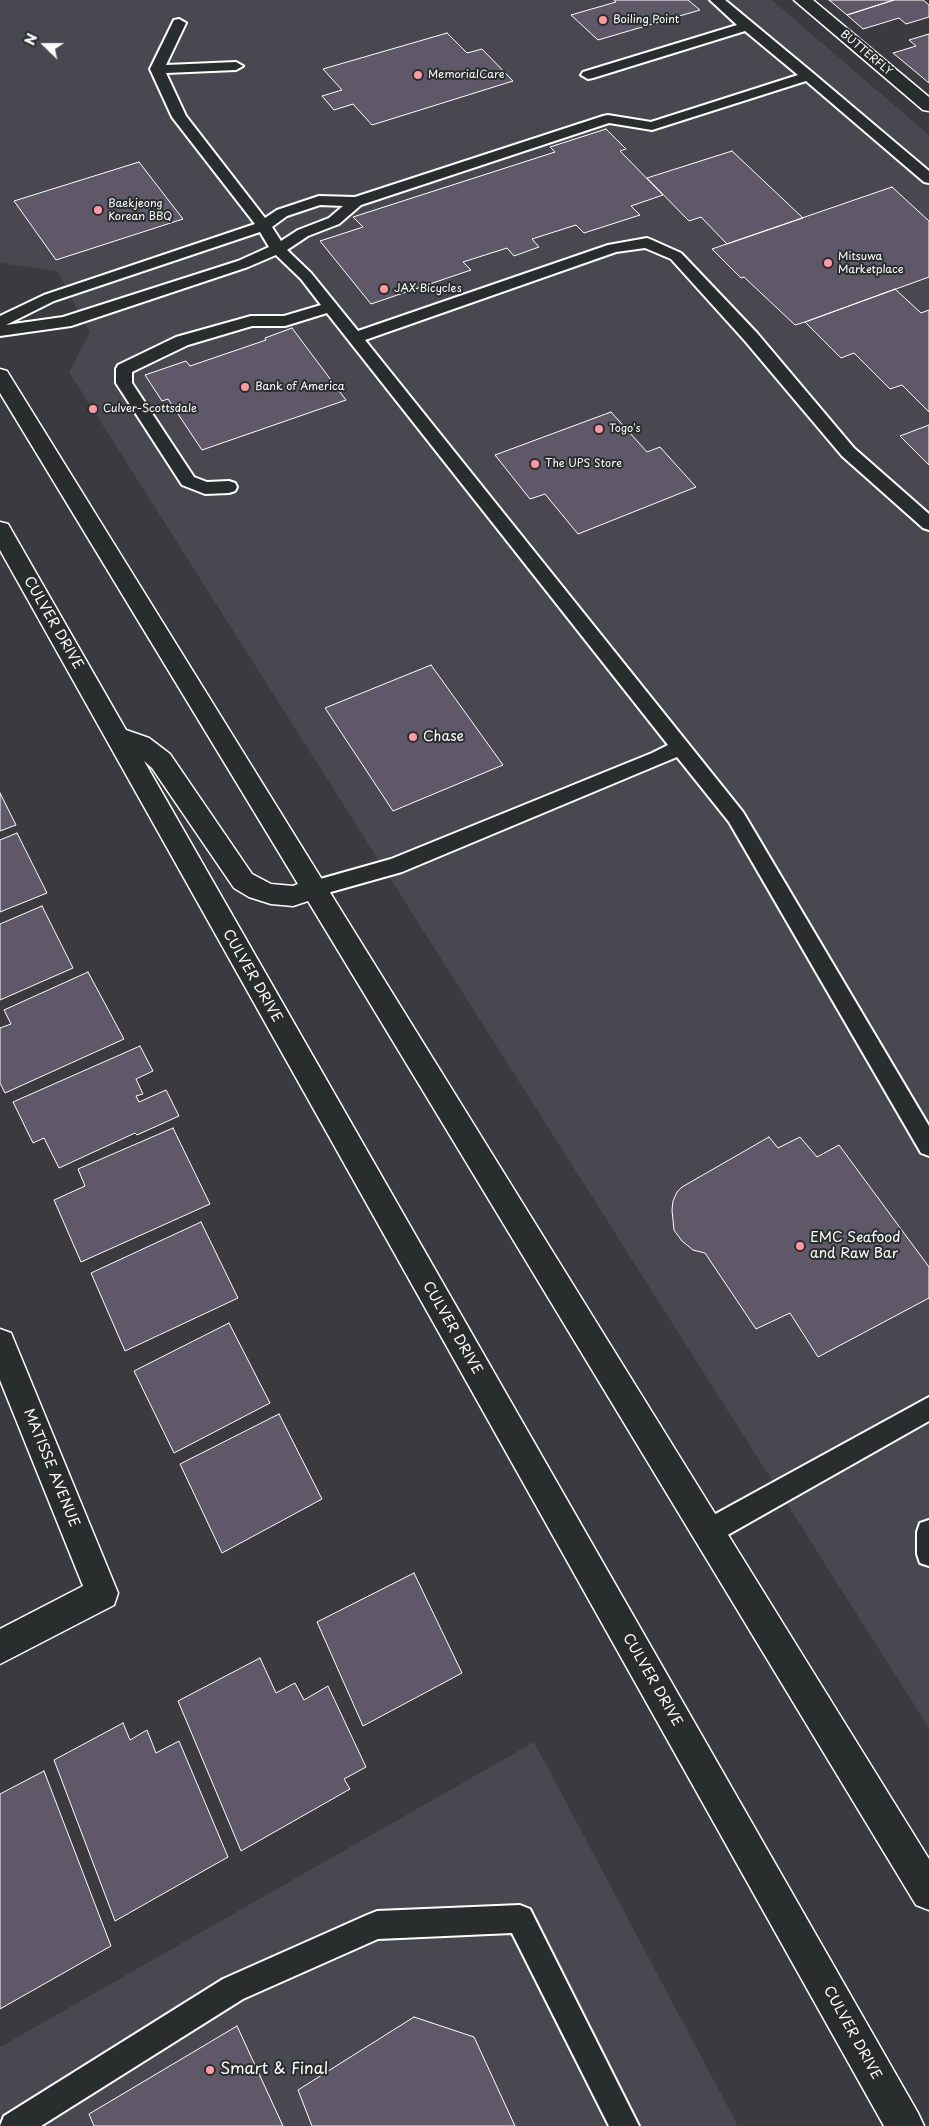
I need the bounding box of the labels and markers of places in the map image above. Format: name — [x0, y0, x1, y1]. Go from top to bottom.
place label: Boiling Point — [613, 13, 679, 27]
marker: Boiling Point — [597, 14, 609, 26]
place label: MemorialCare — [428, 68, 505, 82]
marker: MemorialCare — [412, 69, 424, 81]
place label: Baekjeong Korean BBQ — [108, 197, 172, 223]
marker: Baekjeong Korean BBQ — [92, 204, 104, 216]
place label: Mitsuwa Marketplace — [838, 250, 904, 276]
marker: Mitsuwa Marketplace — [822, 257, 834, 269]
place label: JAX Bicycles — [394, 282, 462, 296]
marker: JAX Bicycles — [378, 283, 390, 295]
place label: Bank of America — [255, 380, 345, 394]
marker: Bank of America — [239, 381, 251, 393]
place label: Culver-Scottsdale — [103, 402, 197, 416]
marker: Culver-Scottsdale — [87, 403, 99, 415]
place label: Togo's — [609, 422, 640, 436]
marker: Togo's — [593, 423, 605, 435]
place label: The UPS Store — [545, 457, 622, 471]
marker: The UPS Store — [529, 458, 541, 470]
place label: Chase — [423, 729, 464, 745]
marker: Chase — [407, 731, 419, 743]
place label: EMC Seafood and Raw Bar — [810, 1230, 900, 1262]
marker: EMC Seafood and Raw Bar — [794, 1240, 806, 1252]
place label: Smart & Final — [220, 2060, 328, 2080]
marker: Smart & Final — [204, 2064, 216, 2076]

